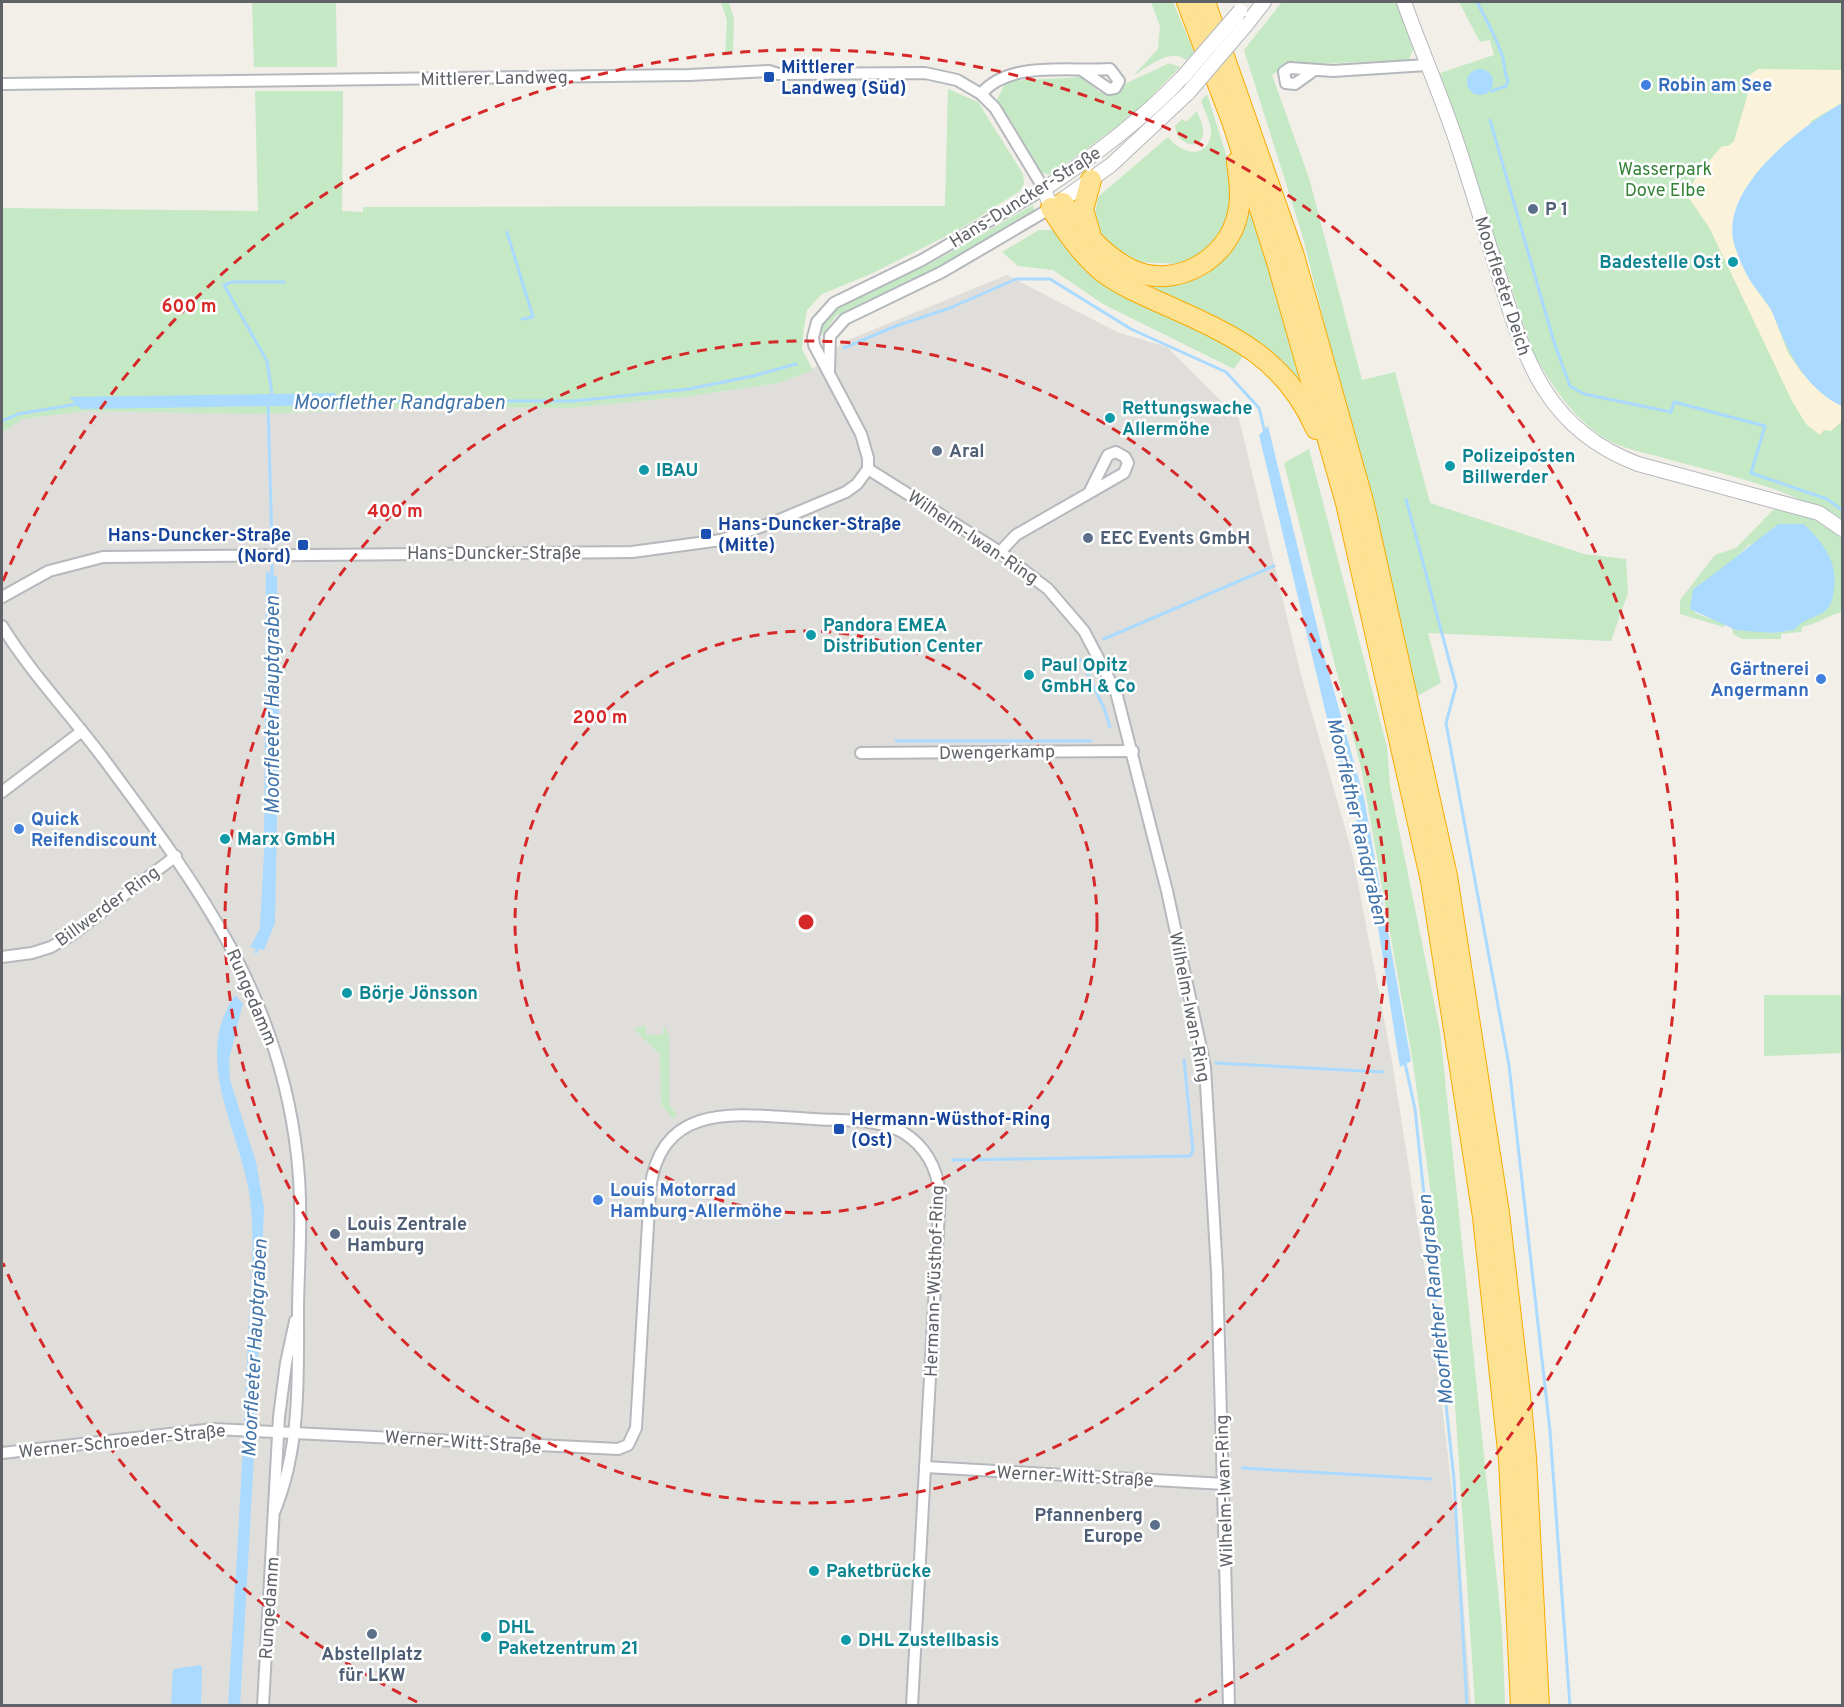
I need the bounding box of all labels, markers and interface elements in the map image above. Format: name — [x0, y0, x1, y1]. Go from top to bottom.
place label: Mittlerer Landweg (Süd) — [781, 57, 907, 101]
street label: Mittlerer Landweg — [420, 67, 568, 92]
marker: Mittlerer Landweg (Süd) — [762, 70, 776, 84]
place label: Robin am See — [1658, 75, 1772, 98]
marker: Robin am See — [1639, 78, 1653, 92]
street label: Hans-Duncker-Straße — [946, 142, 1106, 254]
park label: Wasserpark Dove Elbe — [1618, 159, 1712, 203]
place label: P 1 — [1545, 199, 1568, 222]
marker: P 1 — [1526, 202, 1540, 216]
street label: Moorfleeter Deich — [1468, 214, 1535, 359]
place label: Badestelle Ost — [1599, 252, 1721, 275]
marker: Badestelle Ost — [1726, 255, 1740, 269]
text: 600 m — [161, 296, 217, 319]
water label: Moorflether Randgraben — [293, 391, 505, 417]
place label: Rettungswache Allermöhe — [1122, 398, 1253, 442]
marker: Rettungswache Allermöhe — [1103, 411, 1117, 425]
place label: Aral — [949, 441, 984, 464]
marker: Aral — [930, 444, 944, 458]
place label: Polizeiposten Billwerder — [1462, 446, 1575, 490]
marker: Polizeiposten Billwerder — [1443, 459, 1457, 473]
place label: IBAU — [656, 460, 698, 483]
marker: IBAU — [637, 463, 651, 477]
street label: Wilhelm-Iwan-Ring — [902, 486, 1042, 591]
text: 400 m — [367, 501, 423, 524]
place label: Hans-Duncker-Straße (Mitte) — [718, 514, 901, 558]
place label: Hans-Duncker-Straße (Nord) — [108, 525, 291, 569]
marker: Hans-Duncker-Straße (Mitte) — [699, 527, 713, 541]
place label: EEC Events GmbH — [1100, 528, 1250, 551]
marker: EEC Events GmbH — [1081, 531, 1095, 545]
marker: Hans-Duncker-Straße (Nord) — [296, 538, 310, 552]
street label: Hans-Duncker-Straße — [407, 543, 581, 566]
water label: Moorfleeter Hauptgraben — [261, 596, 287, 814]
place label: Pandora EMEA Distribution Center — [823, 615, 983, 659]
marker: Pandora EMEA Distribution Center — [804, 628, 818, 642]
place label: Paul Opitz GmbH & Co — [1041, 655, 1136, 699]
place label: Gärtnerei Angermann — [1710, 659, 1809, 703]
marker: Paul Opitz GmbH & Co — [1022, 668, 1036, 682]
marker: Gärtnerei Angermann — [1814, 672, 1828, 686]
text: 200 m — [572, 707, 628, 730]
water label: Moorflether Randgraben — [1320, 715, 1393, 928]
street label: Dwengerkamp — [939, 741, 1055, 766]
place label: Quick Reifendiscount — [31, 809, 157, 853]
marker: Quick Reifendiscount — [12, 822, 26, 836]
place label: Marx GmbH — [237, 829, 335, 852]
marker: Marx GmbH — [218, 832, 232, 846]
street label: Billwerder Ring — [51, 862, 164, 953]
centre of rings — [796, 912, 816, 932]
street label: Wilhelm-Iwan-Ring — [1163, 930, 1214, 1085]
street label: Rungedamm — [220, 946, 281, 1049]
place label: Börje Jönsson — [359, 983, 478, 1006]
marker: Börje Jönsson — [340, 986, 354, 1000]
place label: Hermann-Wüsthof-Ring (Ost) — [851, 1109, 1050, 1153]
marker: Hermann-Wüsthof-Ring (Ost) — [832, 1122, 846, 1136]
place label: Louis Motorrad Hamburg-Allermöhe — [610, 1180, 782, 1224]
street label: Hermann-Wüsthof-Ring — [921, 1185, 950, 1377]
marker: Louis Motorrad Hamburg-Allermöhe — [591, 1193, 605, 1207]
water label: Moorflether Randgraben — [1413, 1193, 1461, 1406]
place label: Louis Zentrale Hamburg — [347, 1214, 467, 1258]
marker: Louis Zentrale Hamburg — [328, 1227, 342, 1241]
water label: Moorfleeter Hauptgraben — [237, 1238, 275, 1458]
street label: Wilhelm-Iwan-Ring — [1211, 1414, 1240, 1568]
street label: Werner-Schroeder-Straße — [17, 1420, 227, 1465]
street label: Werner-Witt-Straße — [384, 1427, 542, 1460]
street label: Werner-Witt-Straße — [996, 1462, 1154, 1493]
place label: Pfannenberg Europe — [1034, 1505, 1143, 1549]
marker: Pfannenberg Europe — [1148, 1518, 1162, 1532]
street label: Rungedamm — [255, 1556, 286, 1660]
place label: Paketbrücke — [826, 1561, 931, 1584]
marker: Paketbrücke — [807, 1564, 821, 1578]
place label: DHL Paketzentrum 21 — [498, 1617, 639, 1661]
marker: Abstellplatz für LKW — [365, 1627, 379, 1641]
marker: DHL Paketzentrum 21 — [479, 1630, 493, 1644]
place label: DHL Zustellbasis — [858, 1630, 999, 1653]
marker: DHL Zustellbasis — [839, 1633, 853, 1647]
place label: Abstellplatz für LKW — [321, 1644, 423, 1688]

